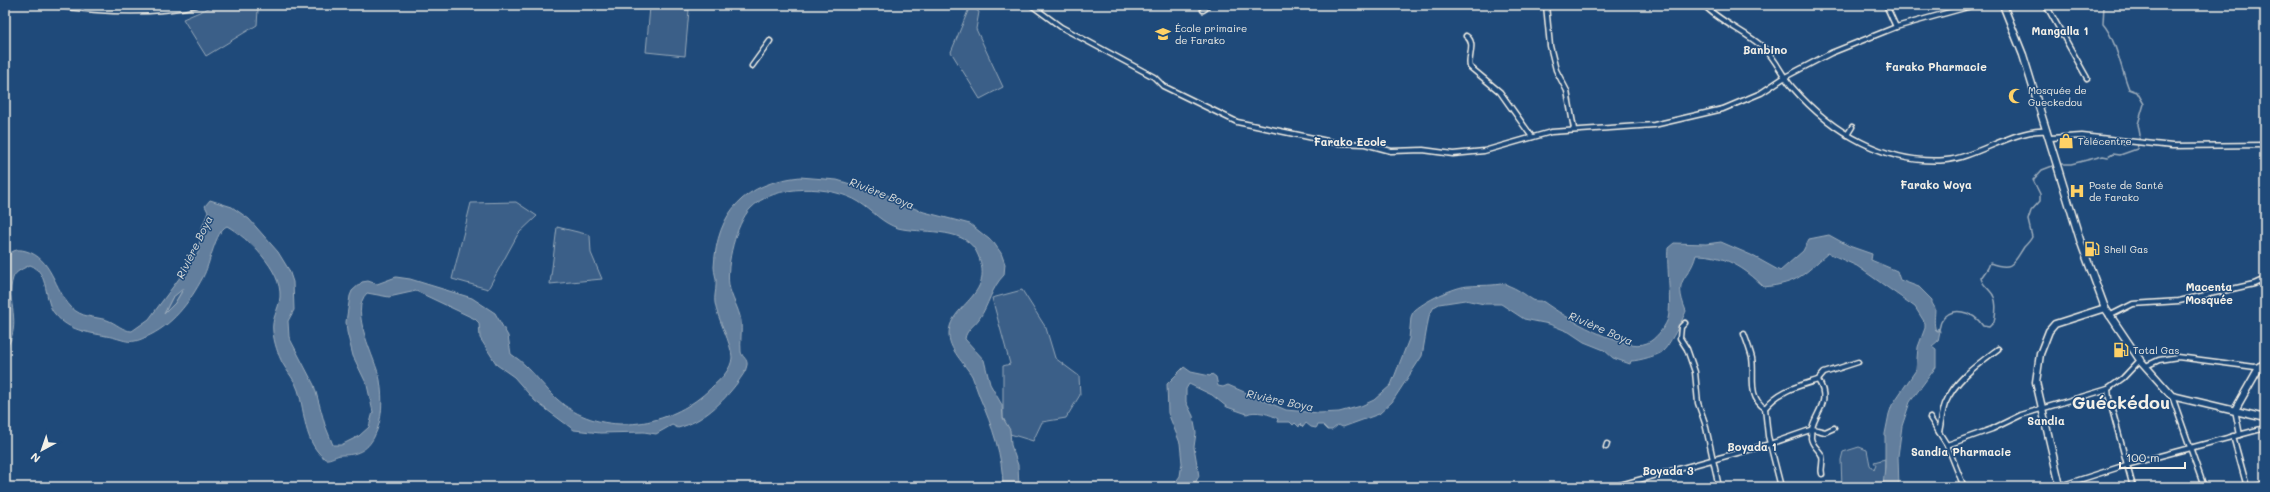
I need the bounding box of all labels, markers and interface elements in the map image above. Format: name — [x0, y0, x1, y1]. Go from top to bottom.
place label: École primaire de Farako — [1175, 21, 1247, 47]
district label: Mangalla 1 — [2032, 23, 2088, 38]
school or university icon: École primaire de Farako — [1154, 25, 1172, 43]
district label: Banbino — [1743, 42, 1787, 57]
district label: Farako Pharmacie — [1885, 59, 1987, 74]
place label: Mosquée de Gueckedou — [2028, 83, 2087, 109]
mosque icon: Mosquée de Gueckedou — [2007, 87, 2025, 105]
shop icon: Télécentre — [2057, 132, 2075, 150]
district label: Farako Ecole — [1314, 134, 1387, 149]
place label: Télécentre — [2078, 134, 2132, 148]
water label: Rivière Boya — [847, 174, 917, 212]
district label: Farako Woya — [1900, 177, 1972, 192]
place label: Poste de Santé de Farako — [2089, 178, 2163, 204]
hospital icon: Poste de Santé de Farako — [2068, 182, 2086, 200]
water label: Rivière Boya — [172, 213, 216, 281]
fuel station icon: Shell Gas — [2083, 240, 2101, 258]
place label: Shell Gas — [2104, 242, 2148, 256]
district label: Macenta Mosquée — [2185, 279, 2233, 307]
water label: Rivière Boya — [1567, 308, 1635, 348]
fuel station icon: Total Gas — [2112, 341, 2130, 359]
place label: Total Gas — [2133, 343, 2179, 357]
water label: Rivière Boya — [1245, 386, 1315, 414]
district label: Guéckédou — [2072, 390, 2170, 414]
district label: Sandia — [2027, 413, 2065, 428]
north arrow — [22, 430, 62, 470]
district label: Boyada 1 — [1727, 439, 1777, 454]
district label: Sandia Pharmacie — [1911, 444, 2011, 459]
scale bar — [2120, 444, 2185, 470]
text: 100 m — [2126, 449, 2160, 465]
text: N — [27, 450, 43, 466]
district label: Boyada 3 — [1642, 463, 1694, 478]

